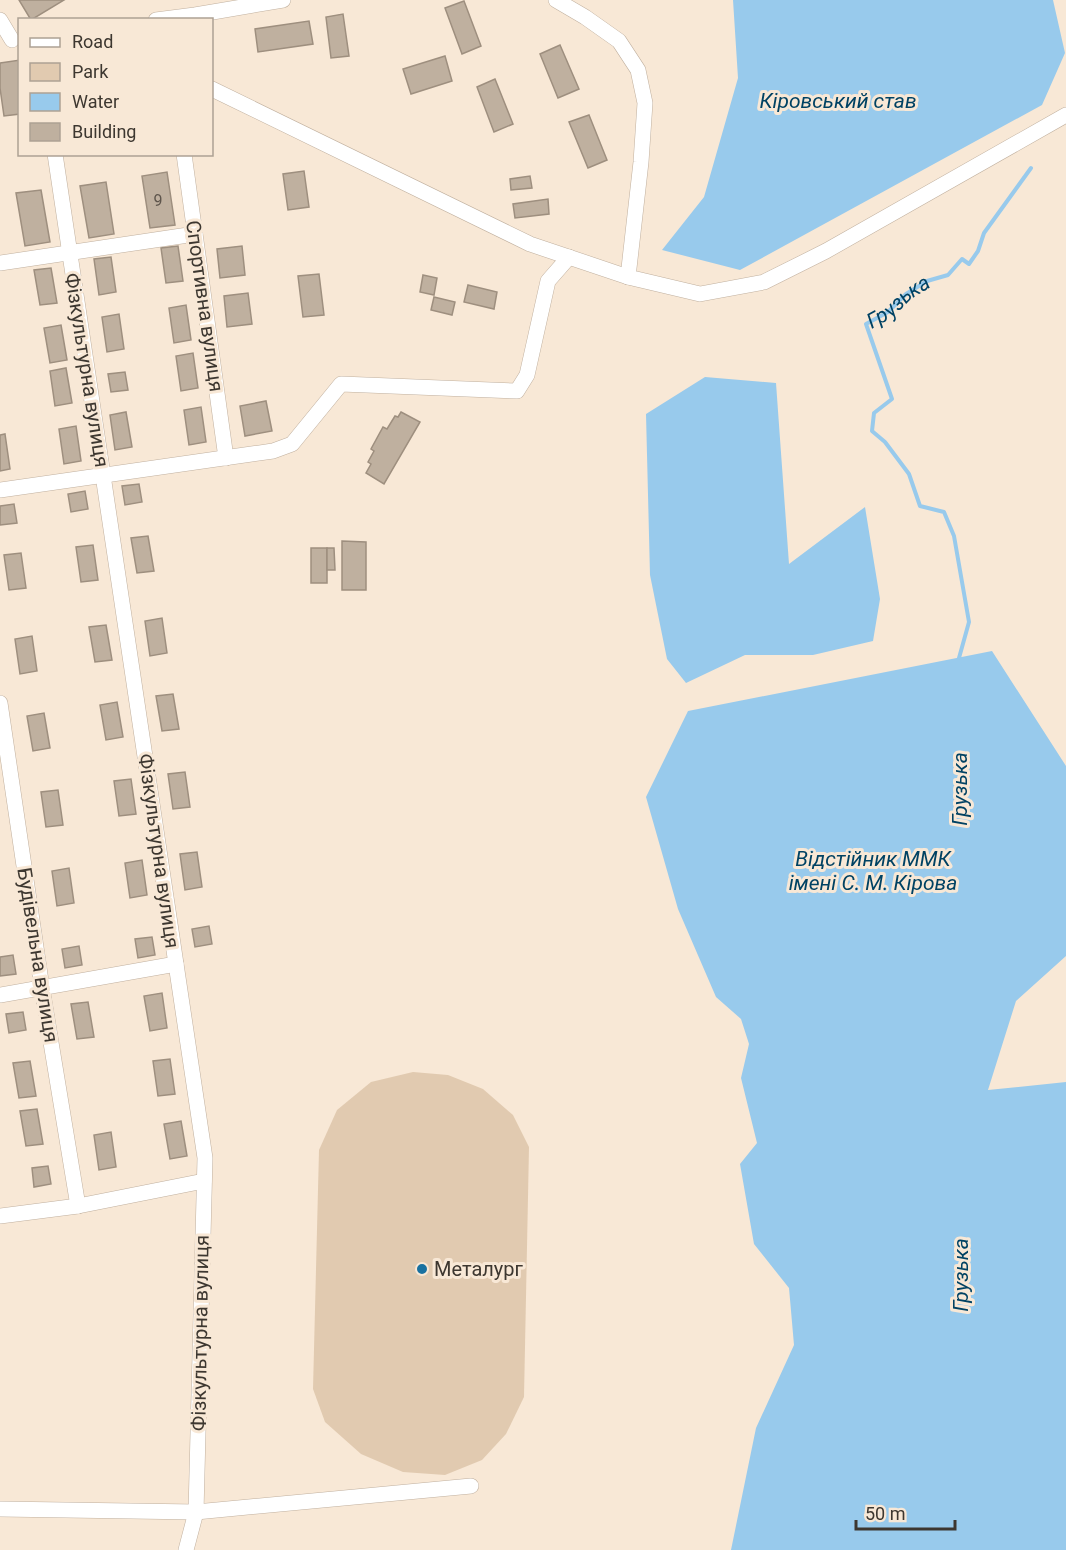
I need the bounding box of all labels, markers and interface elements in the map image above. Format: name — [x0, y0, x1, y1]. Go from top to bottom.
legend — [18, 18, 213, 156]
text: Road — [72, 31, 113, 52]
text: Park — [72, 61, 109, 82]
water label: Кіровський став — [759, 89, 917, 113]
text: Water — [72, 91, 119, 112]
text: Building — [72, 121, 136, 142]
house number: 9 — [154, 191, 163, 210]
street label: Спортивна вулиця — [181, 219, 229, 393]
water label: Грузька — [862, 270, 934, 333]
street label: Фiзкультурна вулиця — [60, 271, 114, 469]
street label: Фiзкультурна вулиця — [133, 752, 185, 950]
water label: Грузька — [948, 752, 972, 826]
water label: Відстійник ММК імені С. М. Кірова — [789, 847, 957, 895]
street label: Будівельна вулиця — [12, 866, 64, 1044]
street label: Фiзкультурна вулиця — [186, 1235, 214, 1431]
water label: Грузька — [949, 1238, 973, 1312]
place label: Металург — [434, 1257, 524, 1281]
marker: Металург — [415, 1262, 429, 1276]
scale bar — [856, 1493, 955, 1531]
text: 50 m — [865, 1503, 905, 1524]

